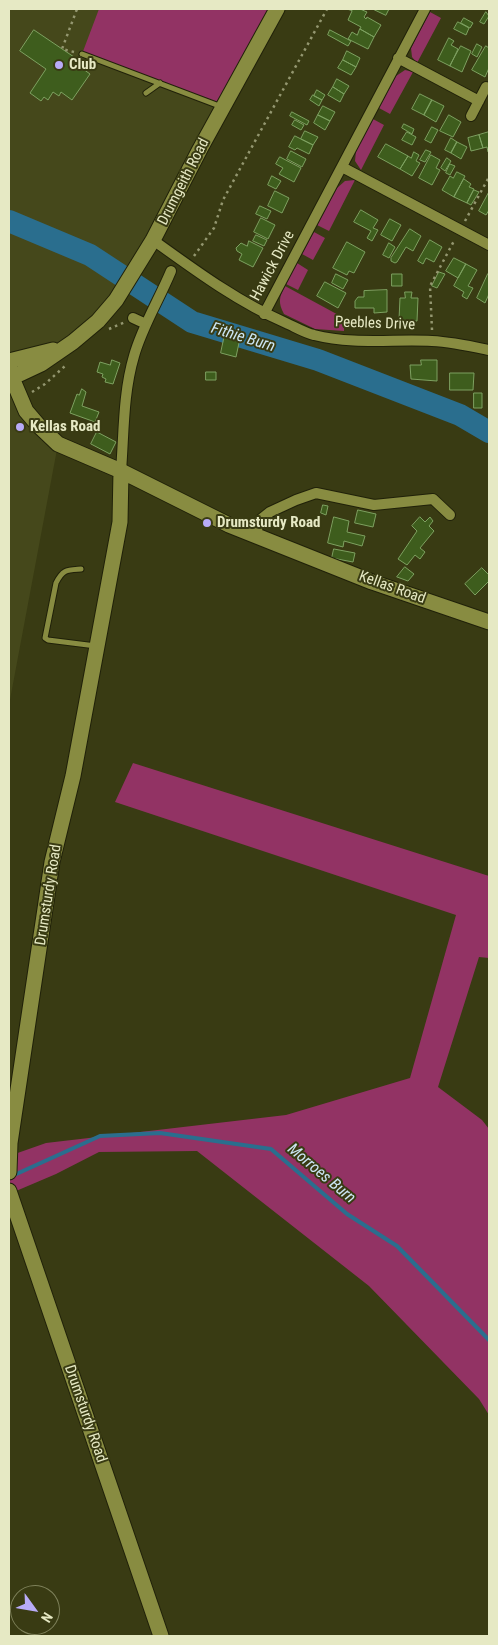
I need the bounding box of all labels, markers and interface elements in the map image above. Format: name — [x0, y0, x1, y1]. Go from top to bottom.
place label: Club — [69, 56, 96, 74]
marker: Club — [53, 59, 65, 71]
street label: Drumgeith Road — [154, 136, 214, 228]
street label: Hawick Drive — [247, 228, 299, 304]
street label: Peebles Drive — [335, 314, 415, 334]
water label: Fithie Burn — [209, 319, 277, 357]
place label: Kellas Road — [30, 418, 100, 436]
marker: Kellas Road — [14, 421, 26, 433]
place label: Drumsturdy Road — [217, 514, 320, 532]
marker: Drumsturdy Road — [201, 517, 213, 529]
street label: Kellas Road — [356, 568, 428, 608]
street label: Drumsturdy Road — [32, 843, 66, 947]
water label: Morroes Burn — [283, 1140, 359, 1208]
street label: Drumsturdy Road — [60, 1363, 110, 1465]
north arrow — [10, 1585, 60, 1635]
text: N — [38, 1610, 56, 1625]

